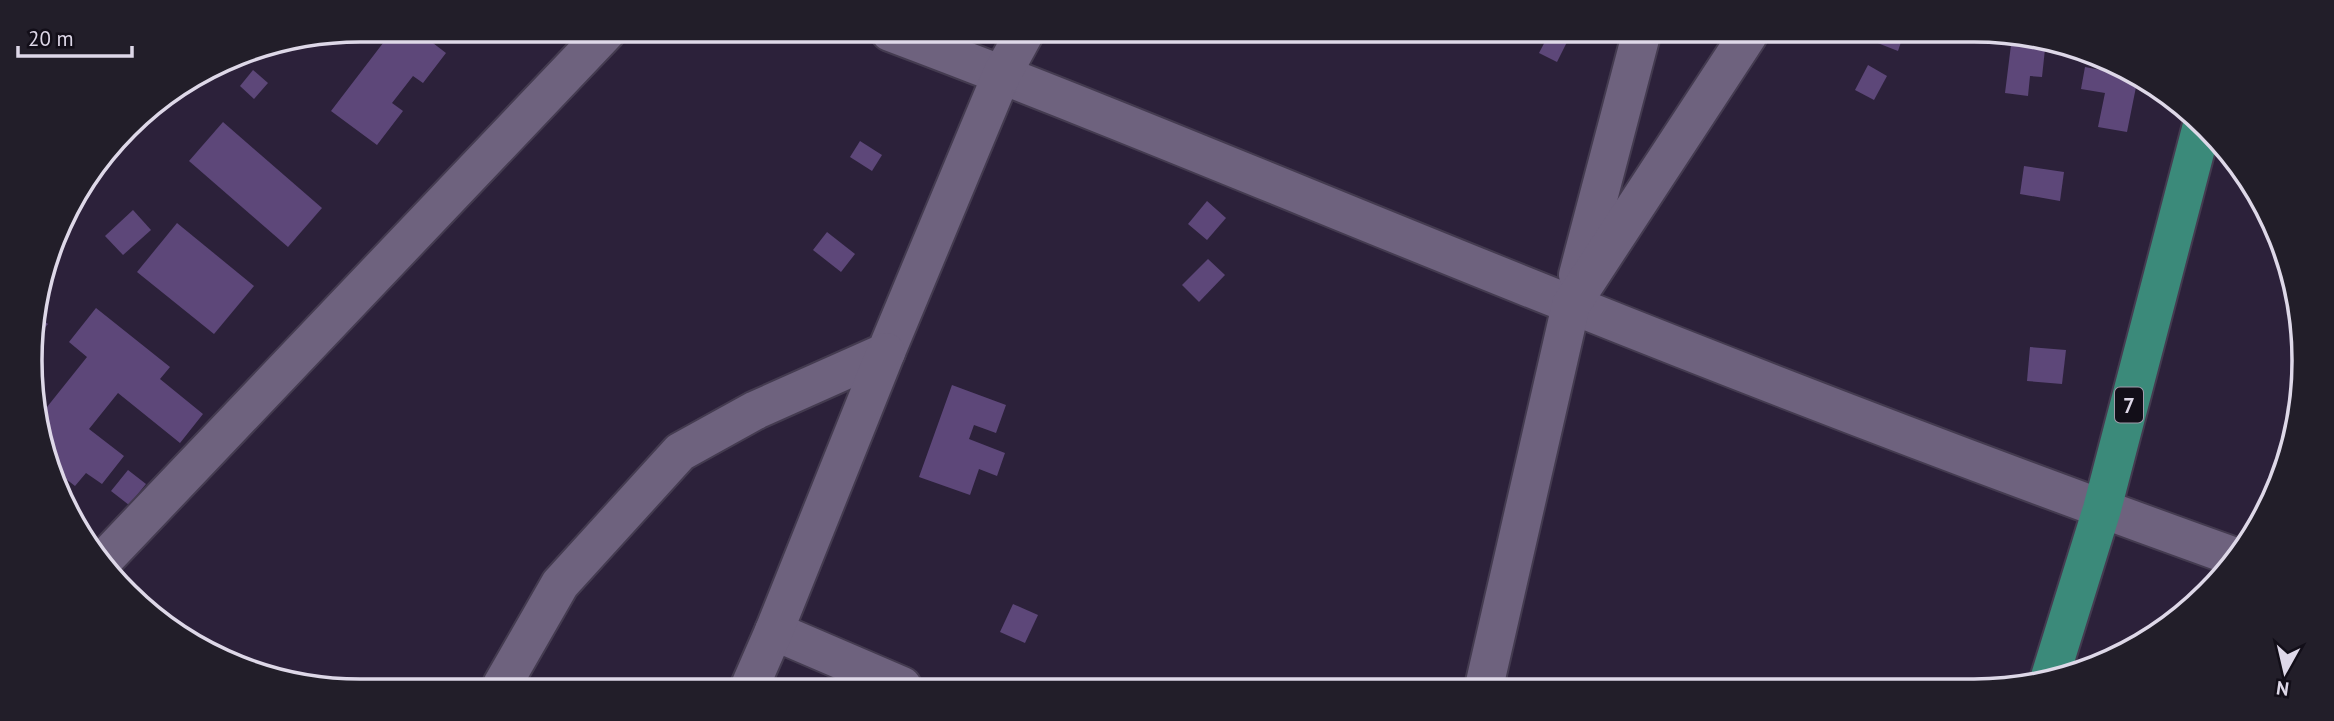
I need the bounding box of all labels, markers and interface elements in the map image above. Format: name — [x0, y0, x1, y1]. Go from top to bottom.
scale bar — [18, 14, 131, 58]
text: 20 m — [28, 25, 74, 52]
road number: 7 — [2115, 388, 2143, 422]
north arrow — [2250, 637, 2320, 707]
text: N — [2275, 676, 2290, 702]

